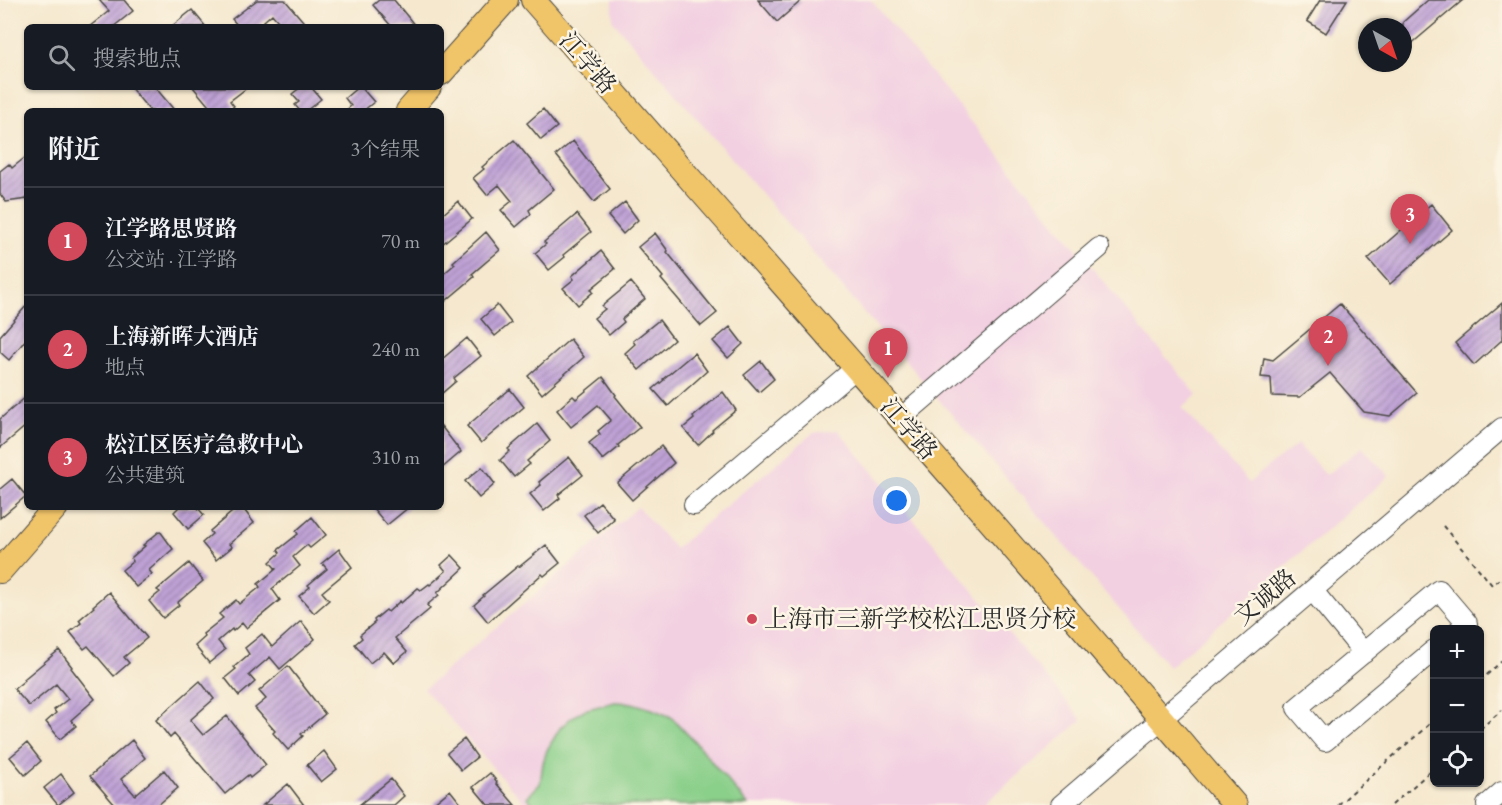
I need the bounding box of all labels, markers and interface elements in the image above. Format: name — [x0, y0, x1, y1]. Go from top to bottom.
north arrow — [1358, 18, 1412, 72]
search box — [24, 24, 444, 90]
street label: 江学路 — [553, 25, 624, 100]
icon: search — [45, 41, 78, 74]
text: 搜索地点 — [93, 44, 181, 73]
text: 附近 — [48, 132, 100, 166]
text: 3个结果 — [350, 136, 420, 162]
pin: 3 — [1390, 194, 1430, 244]
text: 江学路思贤路 — [105, 214, 237, 243]
text: 1 — [62, 228, 73, 254]
text: 70 m — [381, 228, 420, 254]
text: 公交站 · 江学路 — [105, 246, 237, 272]
pin: 2 — [1308, 316, 1348, 366]
text: 上海新晖大酒店 — [105, 322, 259, 351]
pin: 1 — [868, 328, 908, 378]
text: 2 — [62, 336, 73, 362]
text: 240 m — [372, 336, 420, 362]
text: 地点 — [105, 354, 145, 380]
street label: 江学路 — [874, 391, 945, 466]
text: 松江区医疗急救中心 — [105, 430, 303, 459]
text: 3 — [62, 444, 73, 470]
text: 310 m — [372, 444, 420, 470]
text: 公共建筑 — [105, 462, 185, 488]
your location — [882, 486, 911, 515]
street label: 文诚路 — [1227, 562, 1302, 632]
place label: 上海市三新学校松江思贤分校 — [764, 603, 1076, 634]
marker: 上海市三新学校松江思贤分校 — [745, 612, 759, 626]
map controls — [1430, 625, 1484, 787]
button: + — [1430, 625, 1484, 679]
button: − — [1430, 679, 1484, 733]
button: locate — [1430, 733, 1484, 787]

